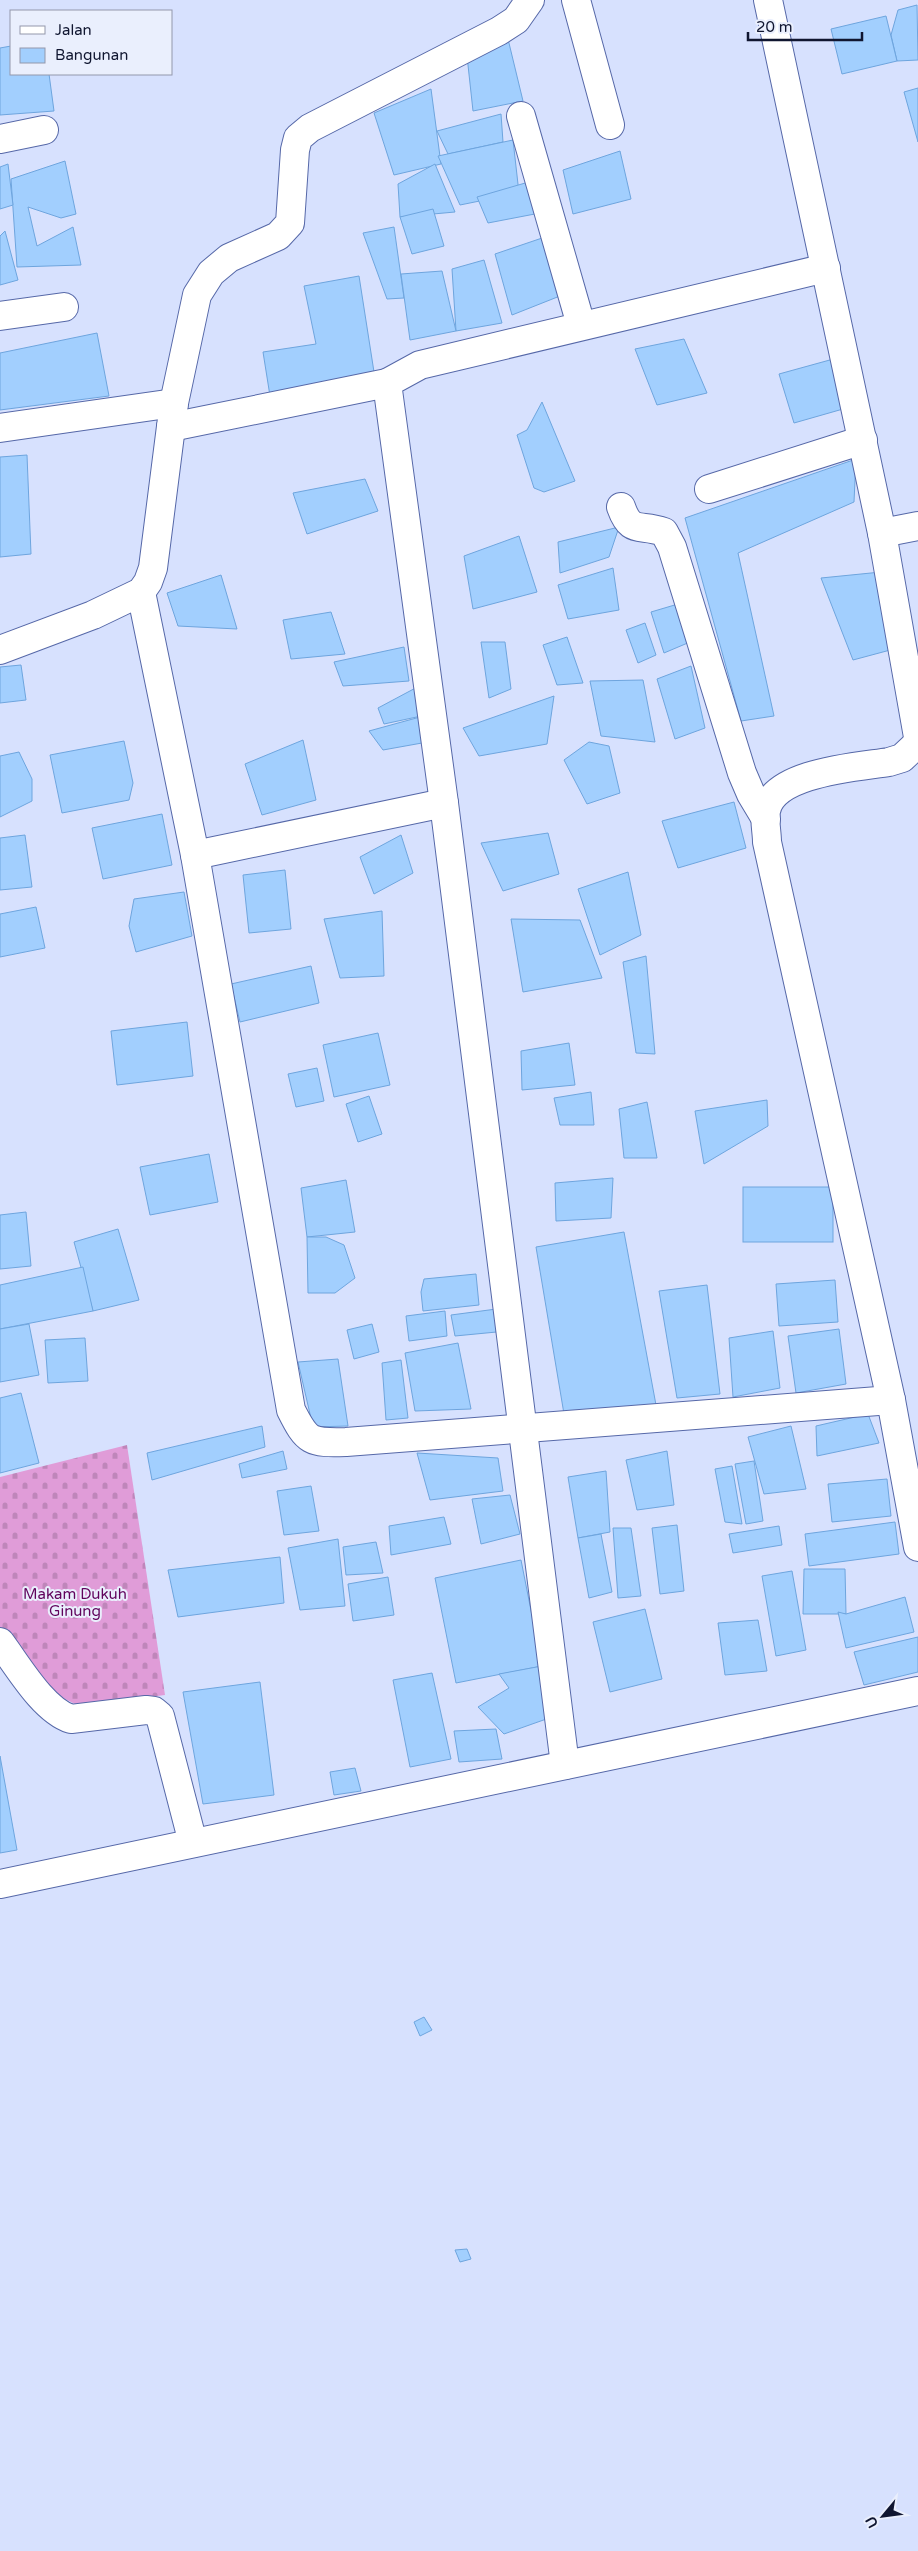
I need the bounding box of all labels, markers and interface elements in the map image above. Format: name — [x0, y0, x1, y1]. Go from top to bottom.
legend — [10, 10, 172, 75]
scale bar — [748, 10, 862, 42]
text: 20 m — [756, 18, 793, 36]
text: Jalan — [55, 21, 92, 39]
text: Bangunan — [55, 46, 128, 64]
park label: Makam Dukuh Ginung — [23, 1585, 127, 1620]
north arrow — [858, 2491, 908, 2541]
text: U — [862, 2513, 882, 2531]

